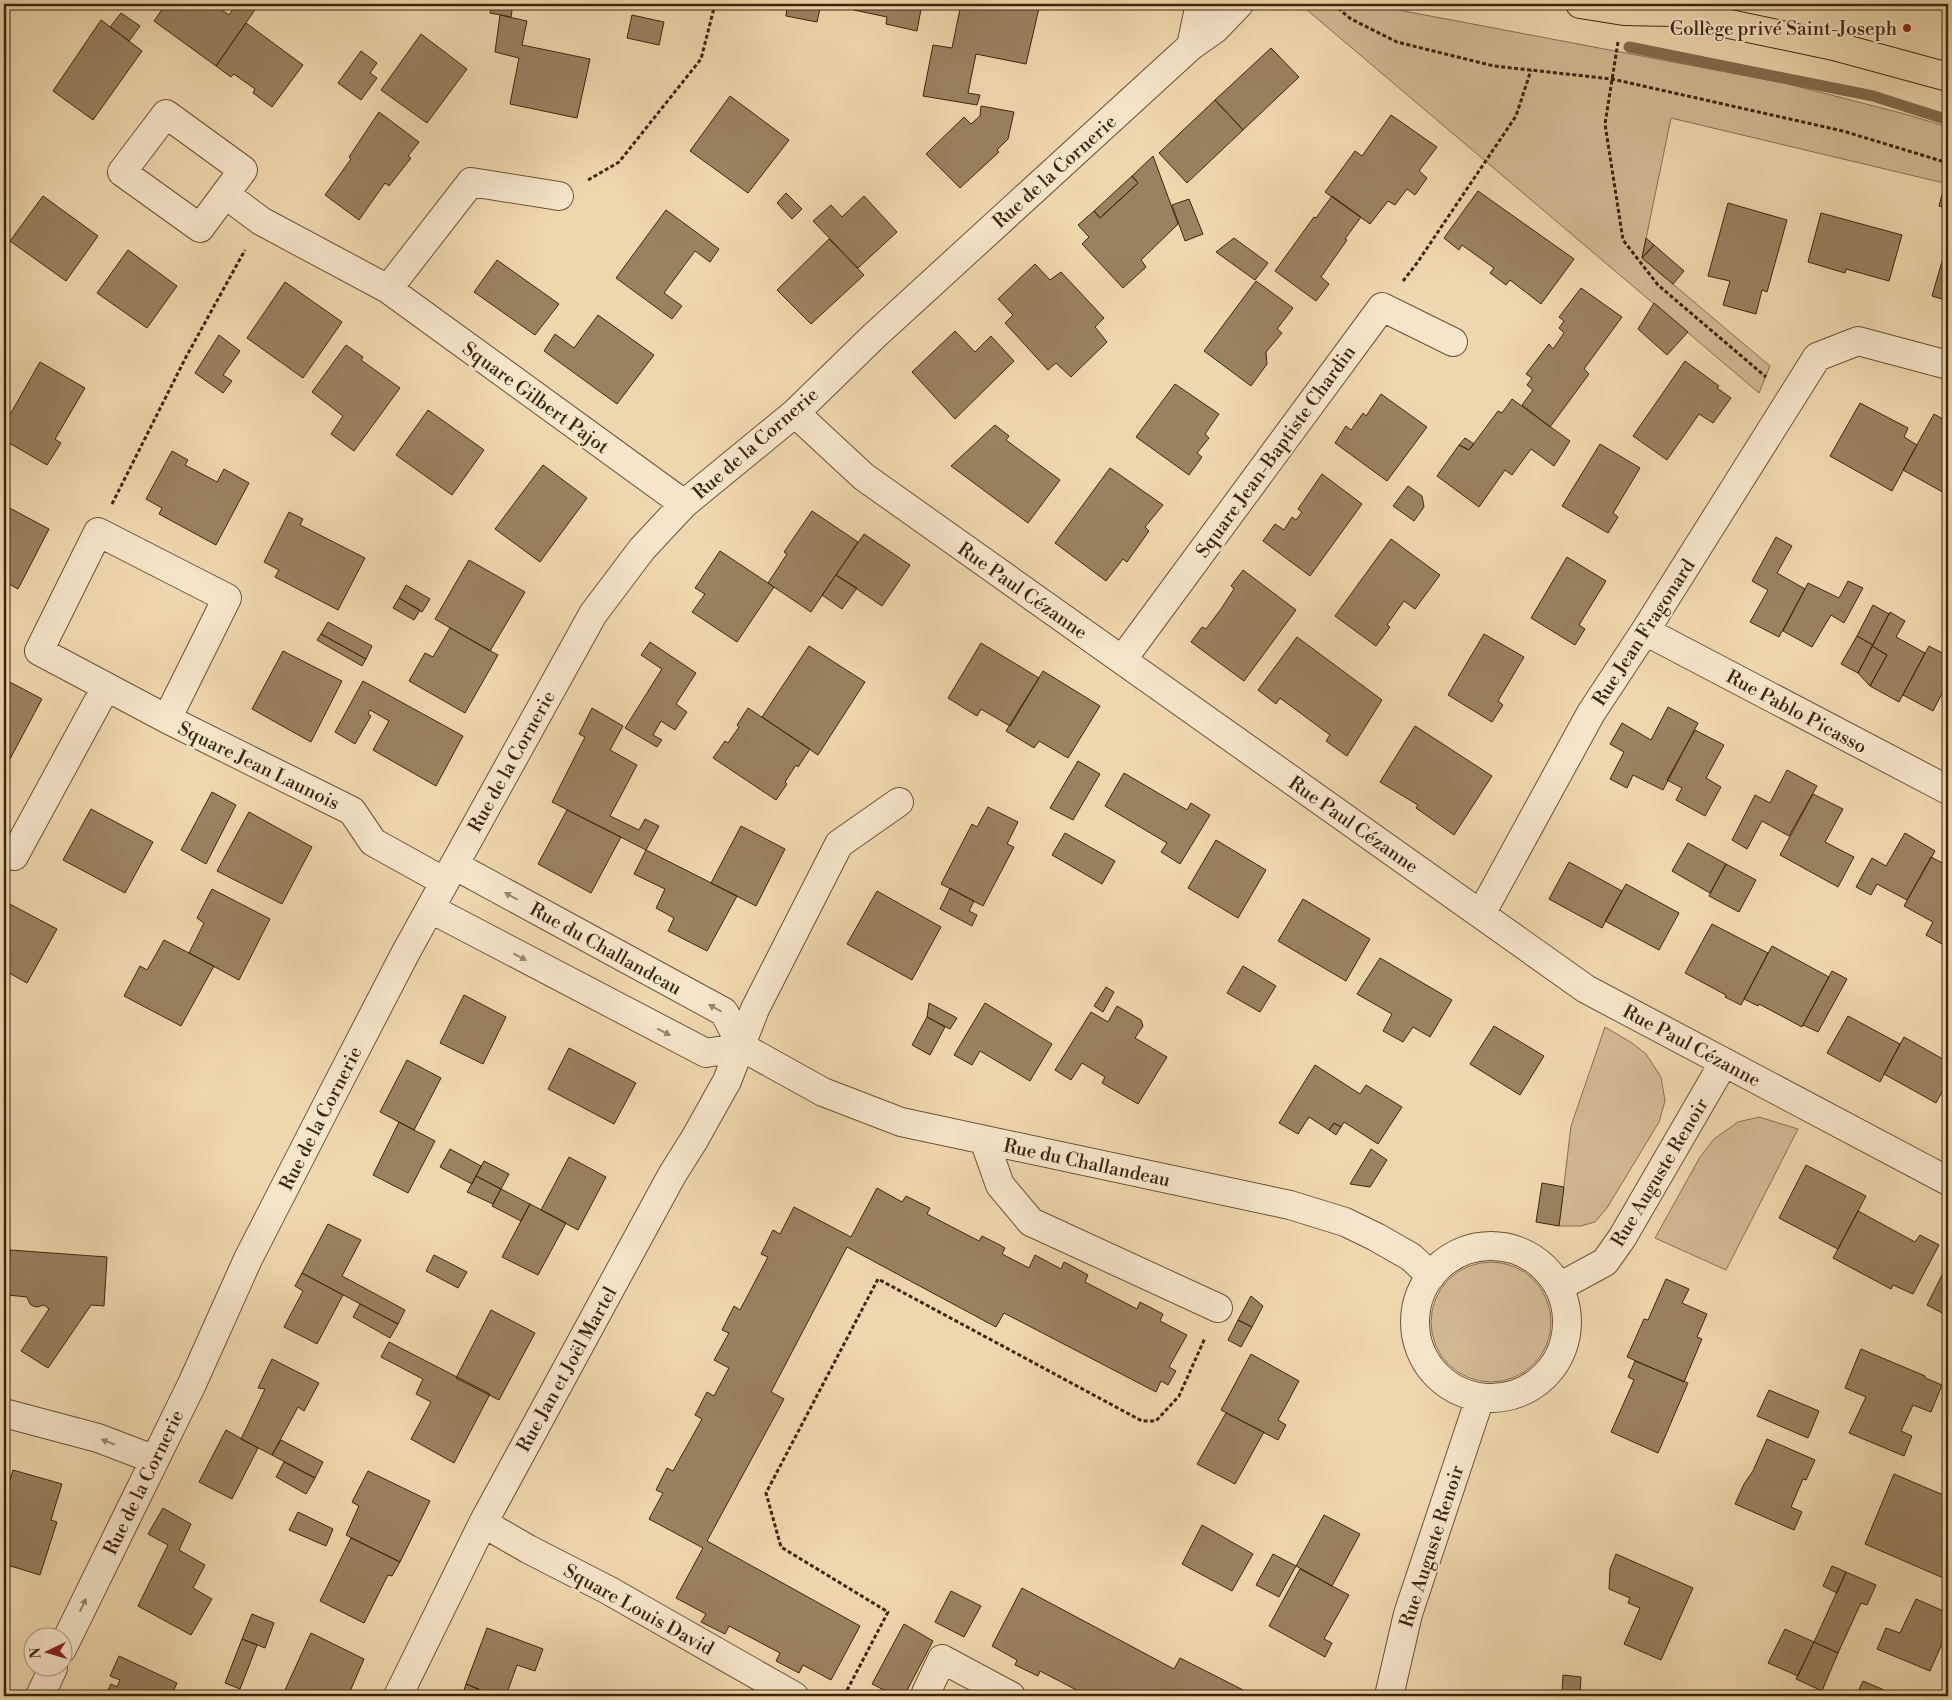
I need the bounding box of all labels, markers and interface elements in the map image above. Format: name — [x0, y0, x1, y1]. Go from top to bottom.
place label: Collège privé Saint-Joseph — [1670, 17, 1897, 41]
marker: Collège privé Saint-Joseph — [1901, 22, 1913, 34]
street label: Rue de la Cornerie — [988, 110, 1122, 234]
street label: Square Gilbert Pajot — [457, 337, 614, 459]
street label: Square Jean-Baptiste Chardin — [1191, 341, 1361, 563]
street label: Rue de la Cornerie — [688, 383, 823, 505]
street label: Rue Paul Cézanne — [953, 537, 1092, 645]
street label: Rue Jean Fragonard — [1587, 554, 1700, 711]
street label: Rue Pablo Picasso — [1722, 665, 1871, 759]
street label: Rue de la Cornerie — [463, 686, 561, 837]
street label: Square Jean Launois — [174, 716, 343, 815]
street label: Rue Paul Cézanne — [1284, 771, 1423, 879]
one-way arrow — [504, 892, 519, 900]
street label: Rue du Challandeau — [525, 897, 686, 1001]
one-way arrow — [513, 953, 527, 961]
street label: Rue Paul Cézanne — [1618, 999, 1765, 1092]
one-way arrow — [709, 1003, 722, 1012]
one-way arrow — [657, 1029, 671, 1037]
street label: Rue de la Cornerie — [274, 1042, 368, 1195]
street label: Rue Auguste Renoir — [1606, 1094, 1714, 1251]
street label: Rue du Challandeau — [1001, 1134, 1173, 1192]
street label: Rue Jan et Joël Martel — [511, 1282, 623, 1456]
street label: Rue de la Cornerie — [98, 1406, 189, 1559]
one-way arrow — [100, 1438, 115, 1445]
street label: Rue Auguste Renoir — [1394, 1462, 1470, 1631]
street label: Square Louis David — [559, 1559, 718, 1661]
one-way arrow — [79, 1597, 88, 1612]
north arrow — [22, 1628, 72, 1678]
text: N — [27, 1647, 45, 1659]

